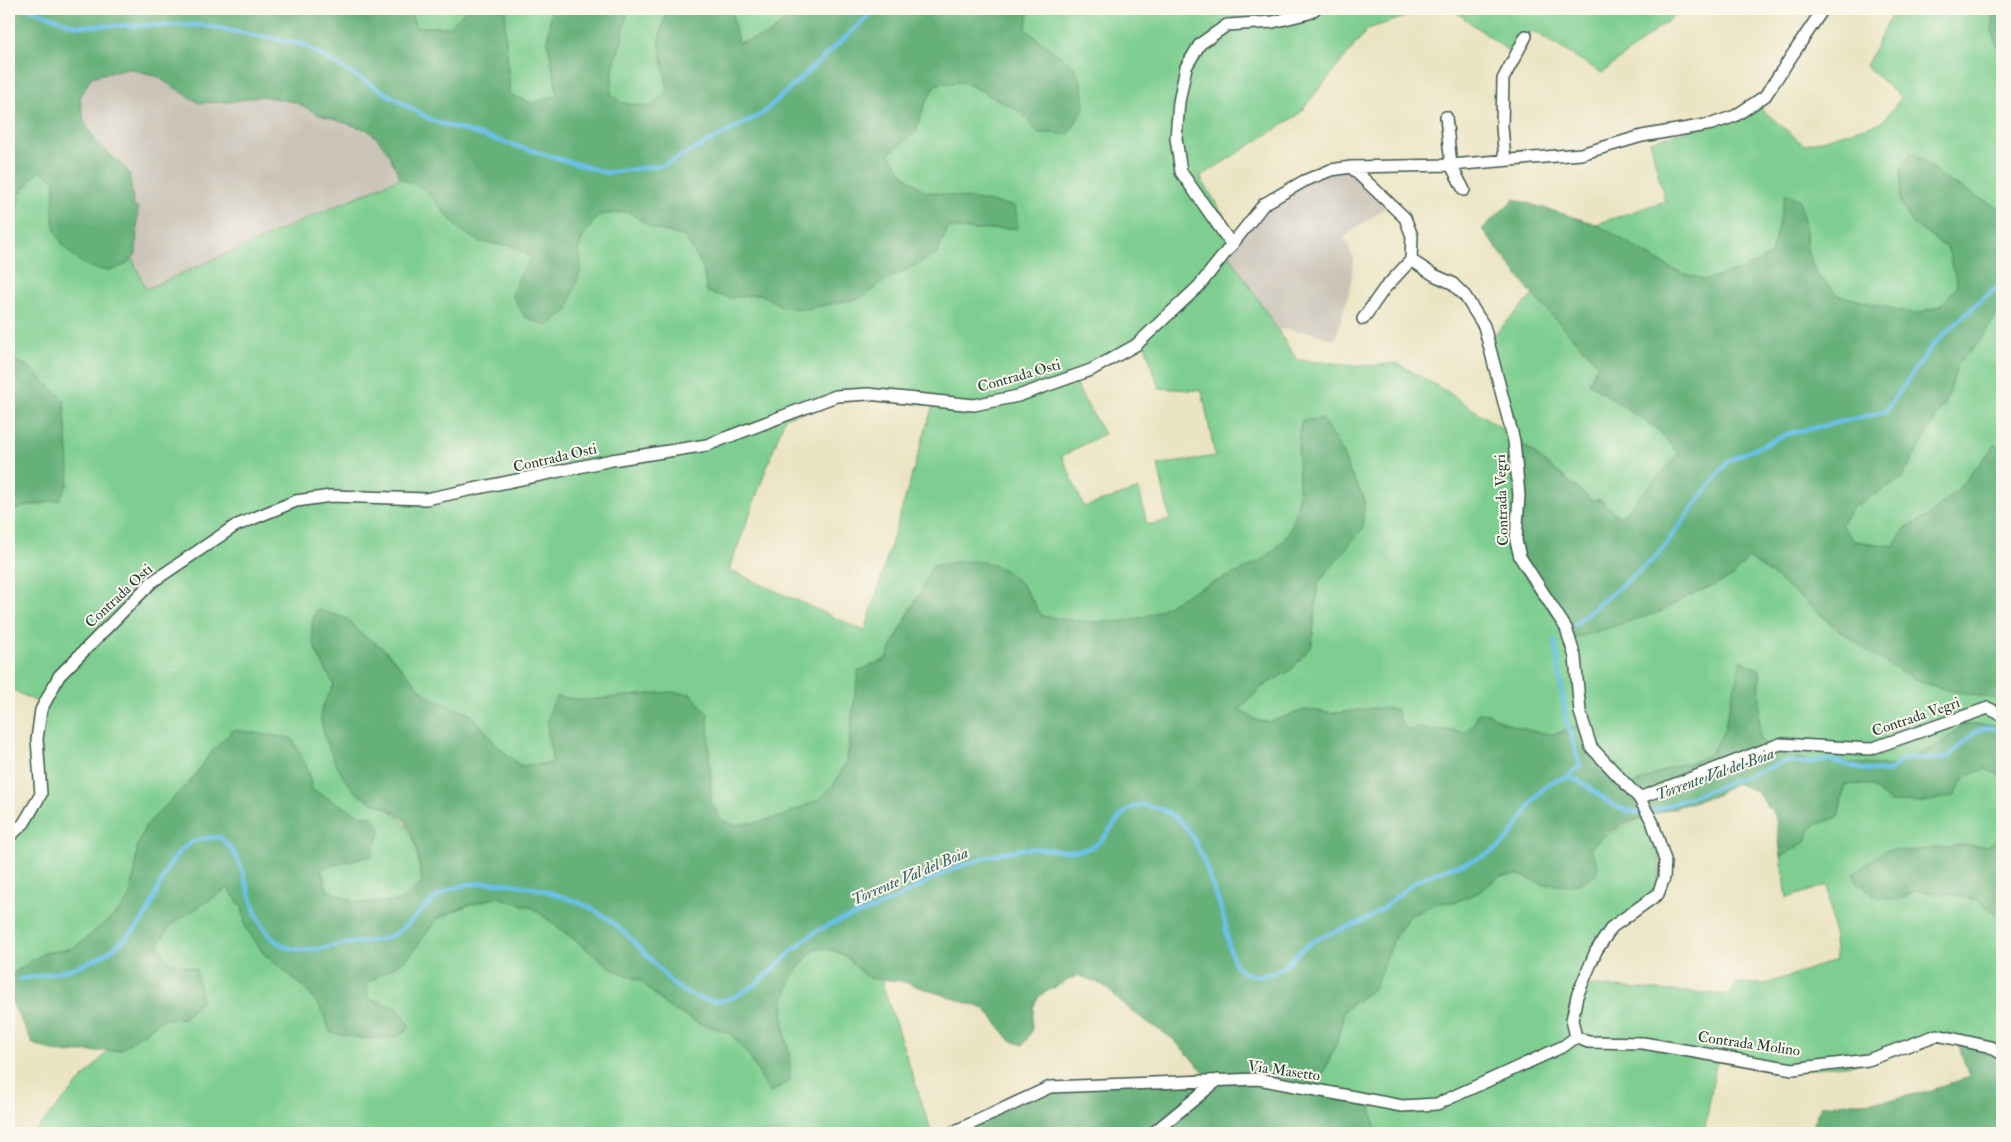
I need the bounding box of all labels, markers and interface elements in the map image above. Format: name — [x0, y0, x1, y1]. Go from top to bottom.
street label: Contrada Osti — [975, 355, 1063, 397]
street label: Contrada Osti — [511, 439, 599, 477]
street label: Contrada Vegri — [1491, 454, 1513, 546]
street label: Contrada Osti — [81, 560, 157, 632]
street label: Contrada Vegri — [1870, 693, 1962, 741]
water label: Torrente Val del Boia — [1653, 743, 1777, 805]
water label: Torrente Val del Boia — [849, 842, 971, 910]
street label: Contrada Molino — [1697, 1027, 1801, 1061]
street label: Via Masetto — [1247, 1057, 1321, 1085]

